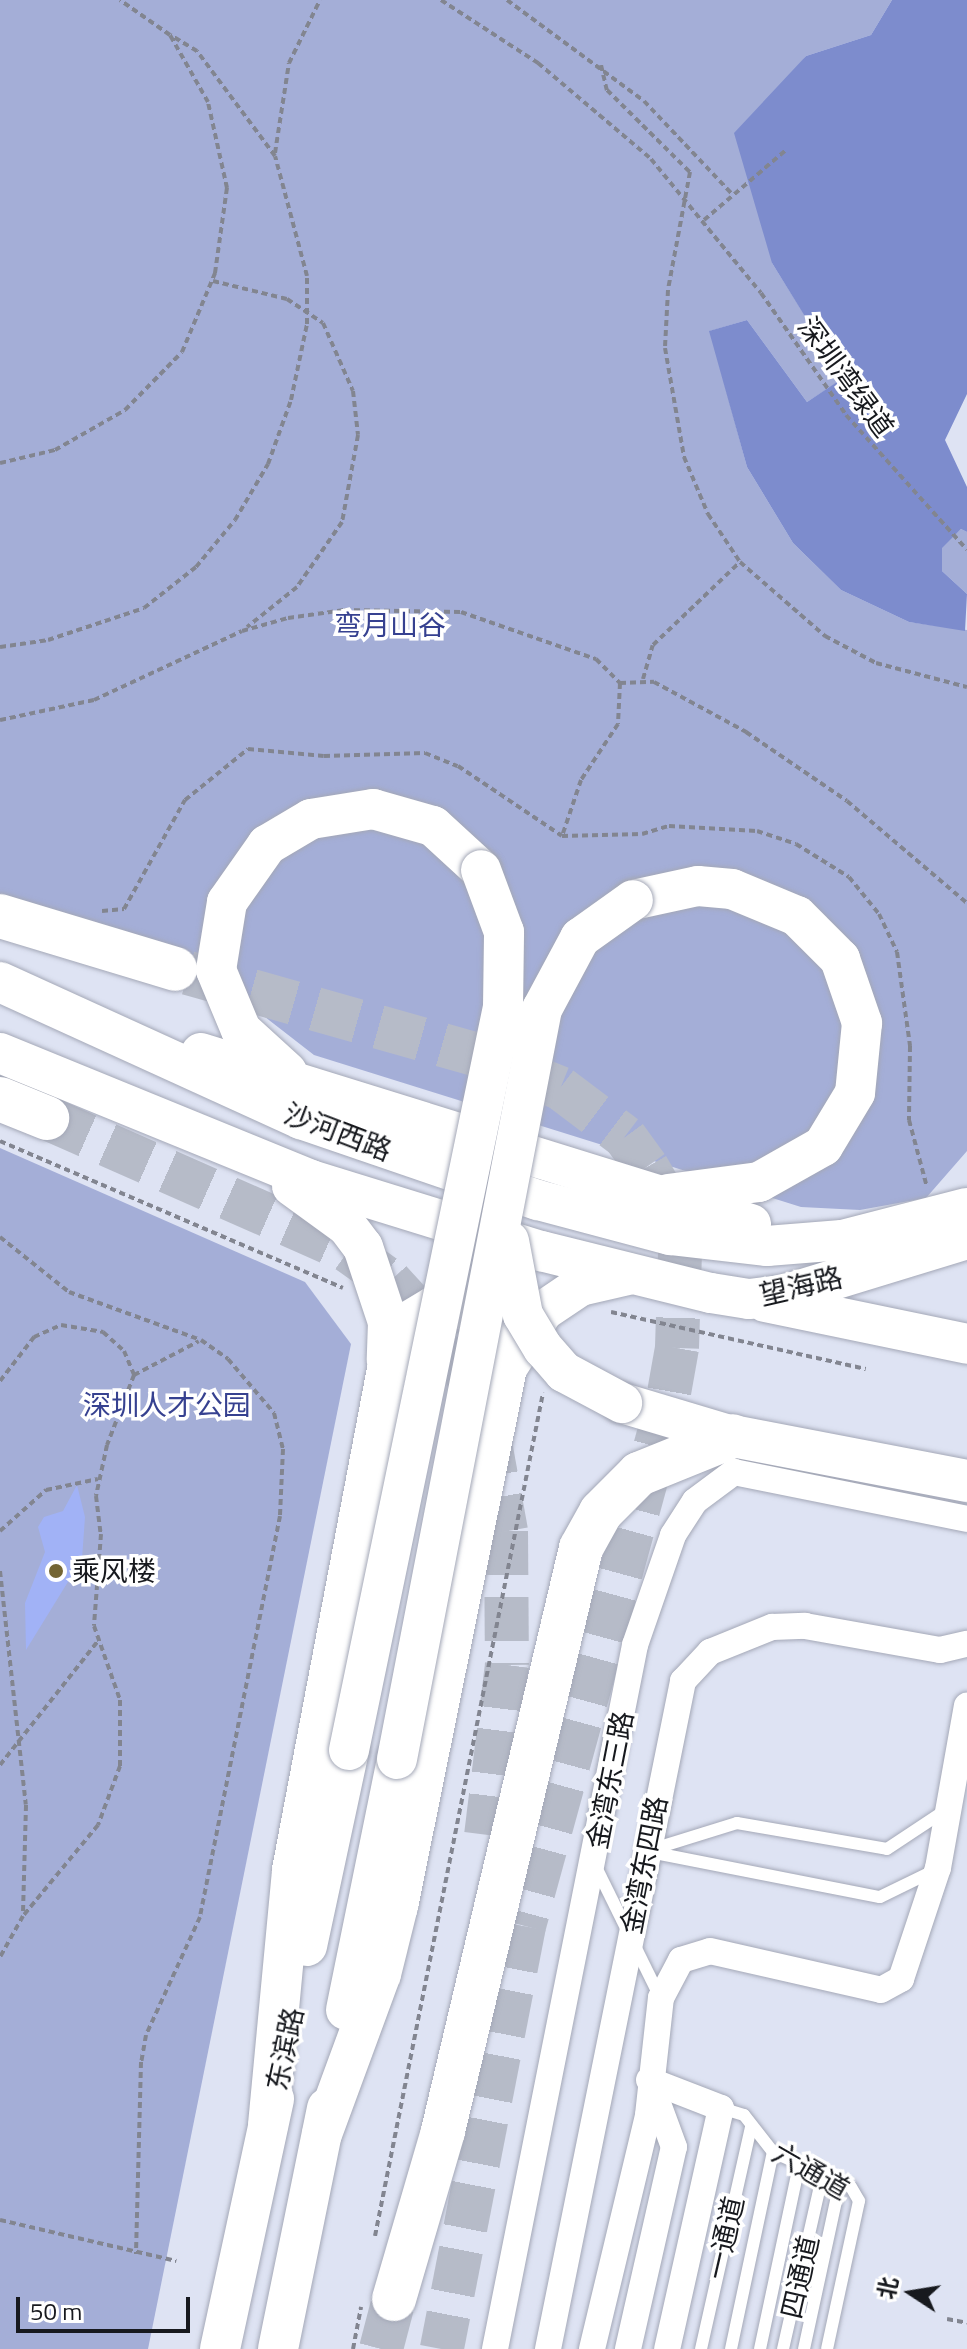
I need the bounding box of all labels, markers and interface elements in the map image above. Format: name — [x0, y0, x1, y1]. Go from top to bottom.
street label: 深圳湾绿道 — [791, 310, 901, 444]
park label: 弯月山谷 — [334, 608, 446, 642]
street label: 沙河西路 — [280, 1096, 396, 1168]
street label: 望海路 — [756, 1260, 846, 1312]
park label: 深圳人才公园 — [83, 1388, 251, 1422]
place label: 乘风楼 — [72, 1554, 156, 1588]
marker: 乘风楼 — [47, 1562, 65, 1580]
street label: 金湾东三路 — [580, 1708, 640, 1852]
street label: 金湾东四路 — [614, 1793, 674, 1937]
street label: 东滨路 — [260, 2004, 310, 2094]
street label: 六通道 — [766, 2135, 856, 2207]
street label: 一通道 — [699, 2193, 751, 2283]
street label: 四通道 — [774, 2232, 826, 2322]
north arrow — [871, 2253, 951, 2333]
text: 北 — [869, 2274, 906, 2302]
scale bar — [20, 2281, 194, 2331]
text: 50 m — [30, 2293, 82, 2329]

